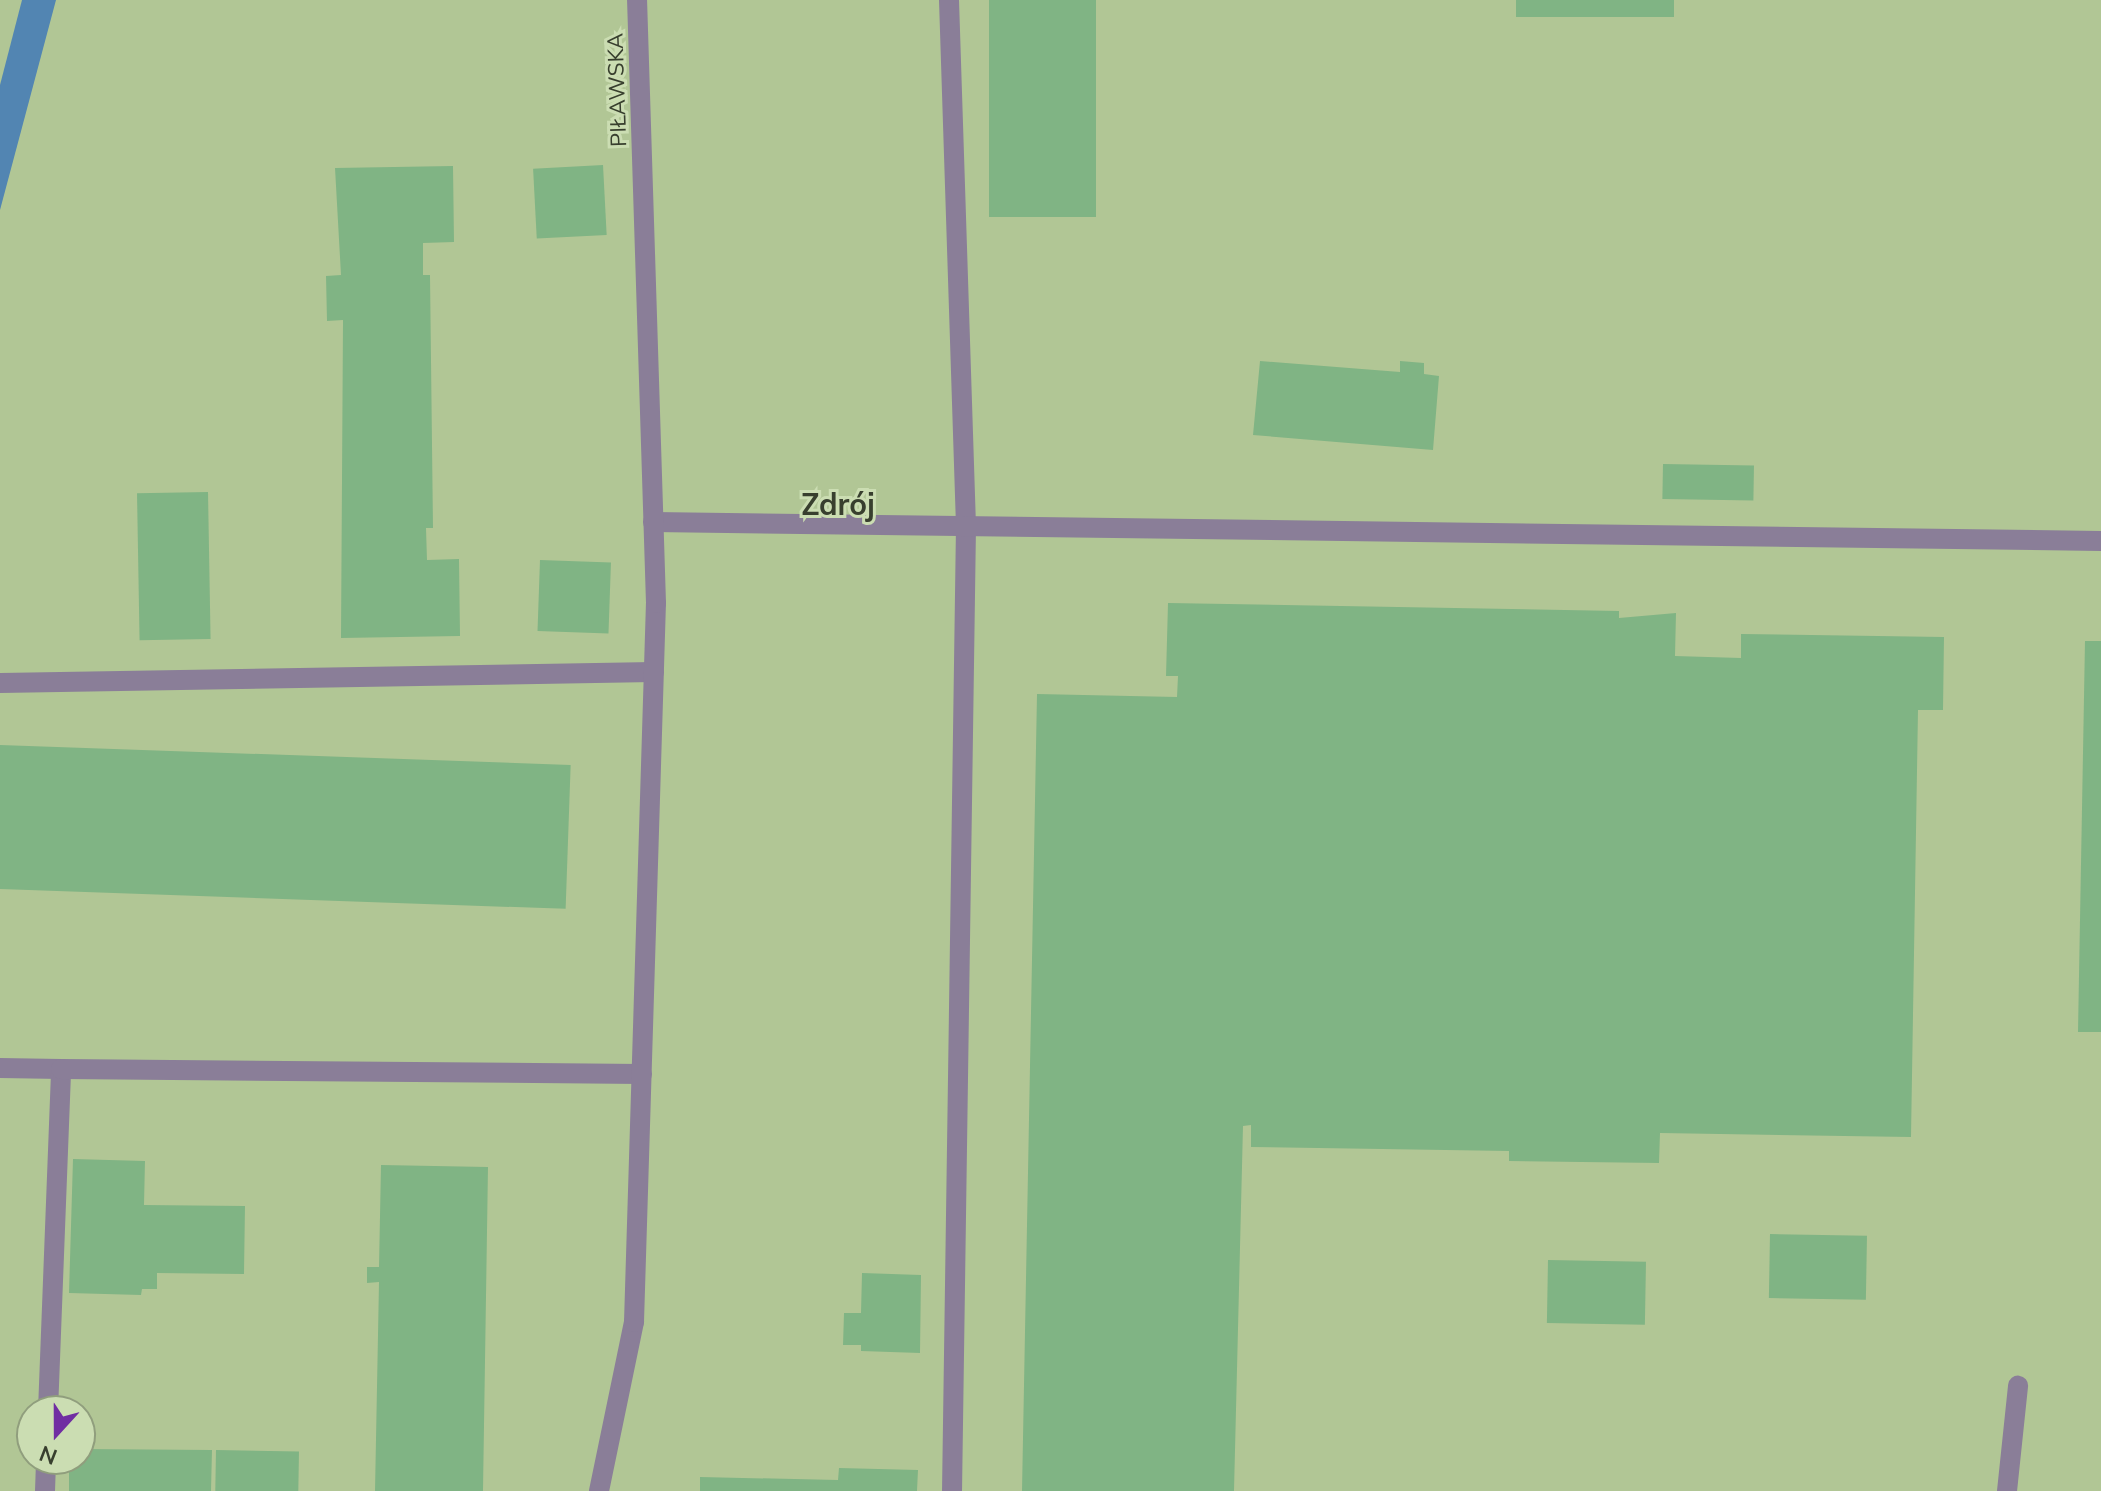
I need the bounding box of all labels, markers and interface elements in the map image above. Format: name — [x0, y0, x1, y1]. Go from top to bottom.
street label: PIŁAWSKA — [602, 33, 632, 147]
district label: Zdrój — [801, 486, 875, 522]
north arrow — [16, 1395, 96, 1475]
text: N — [35, 1439, 61, 1472]

